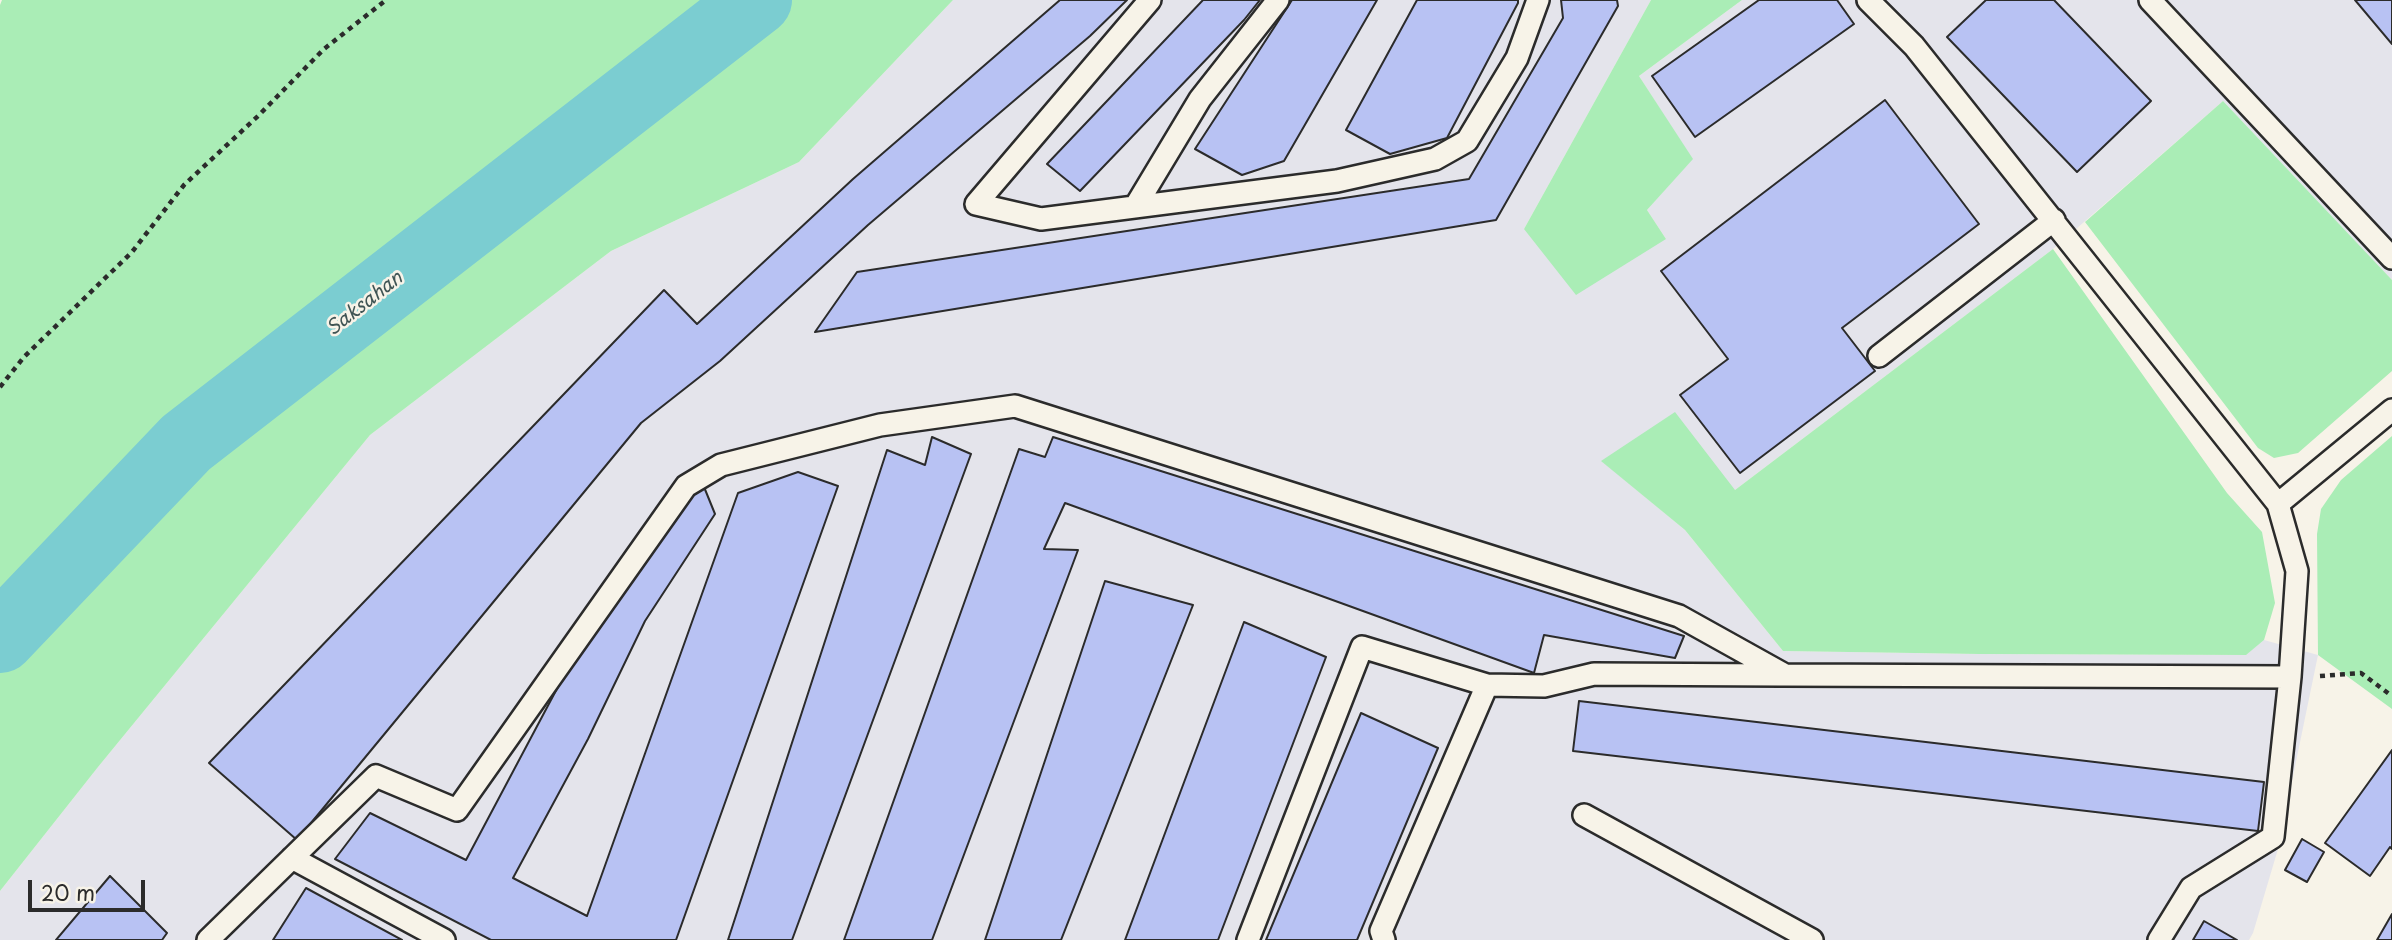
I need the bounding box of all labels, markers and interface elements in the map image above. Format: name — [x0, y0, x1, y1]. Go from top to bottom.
water label: Saksahan — [322, 267, 408, 341]
scale bar — [32, 866, 149, 910]
text: 20 m — [41, 876, 95, 908]

